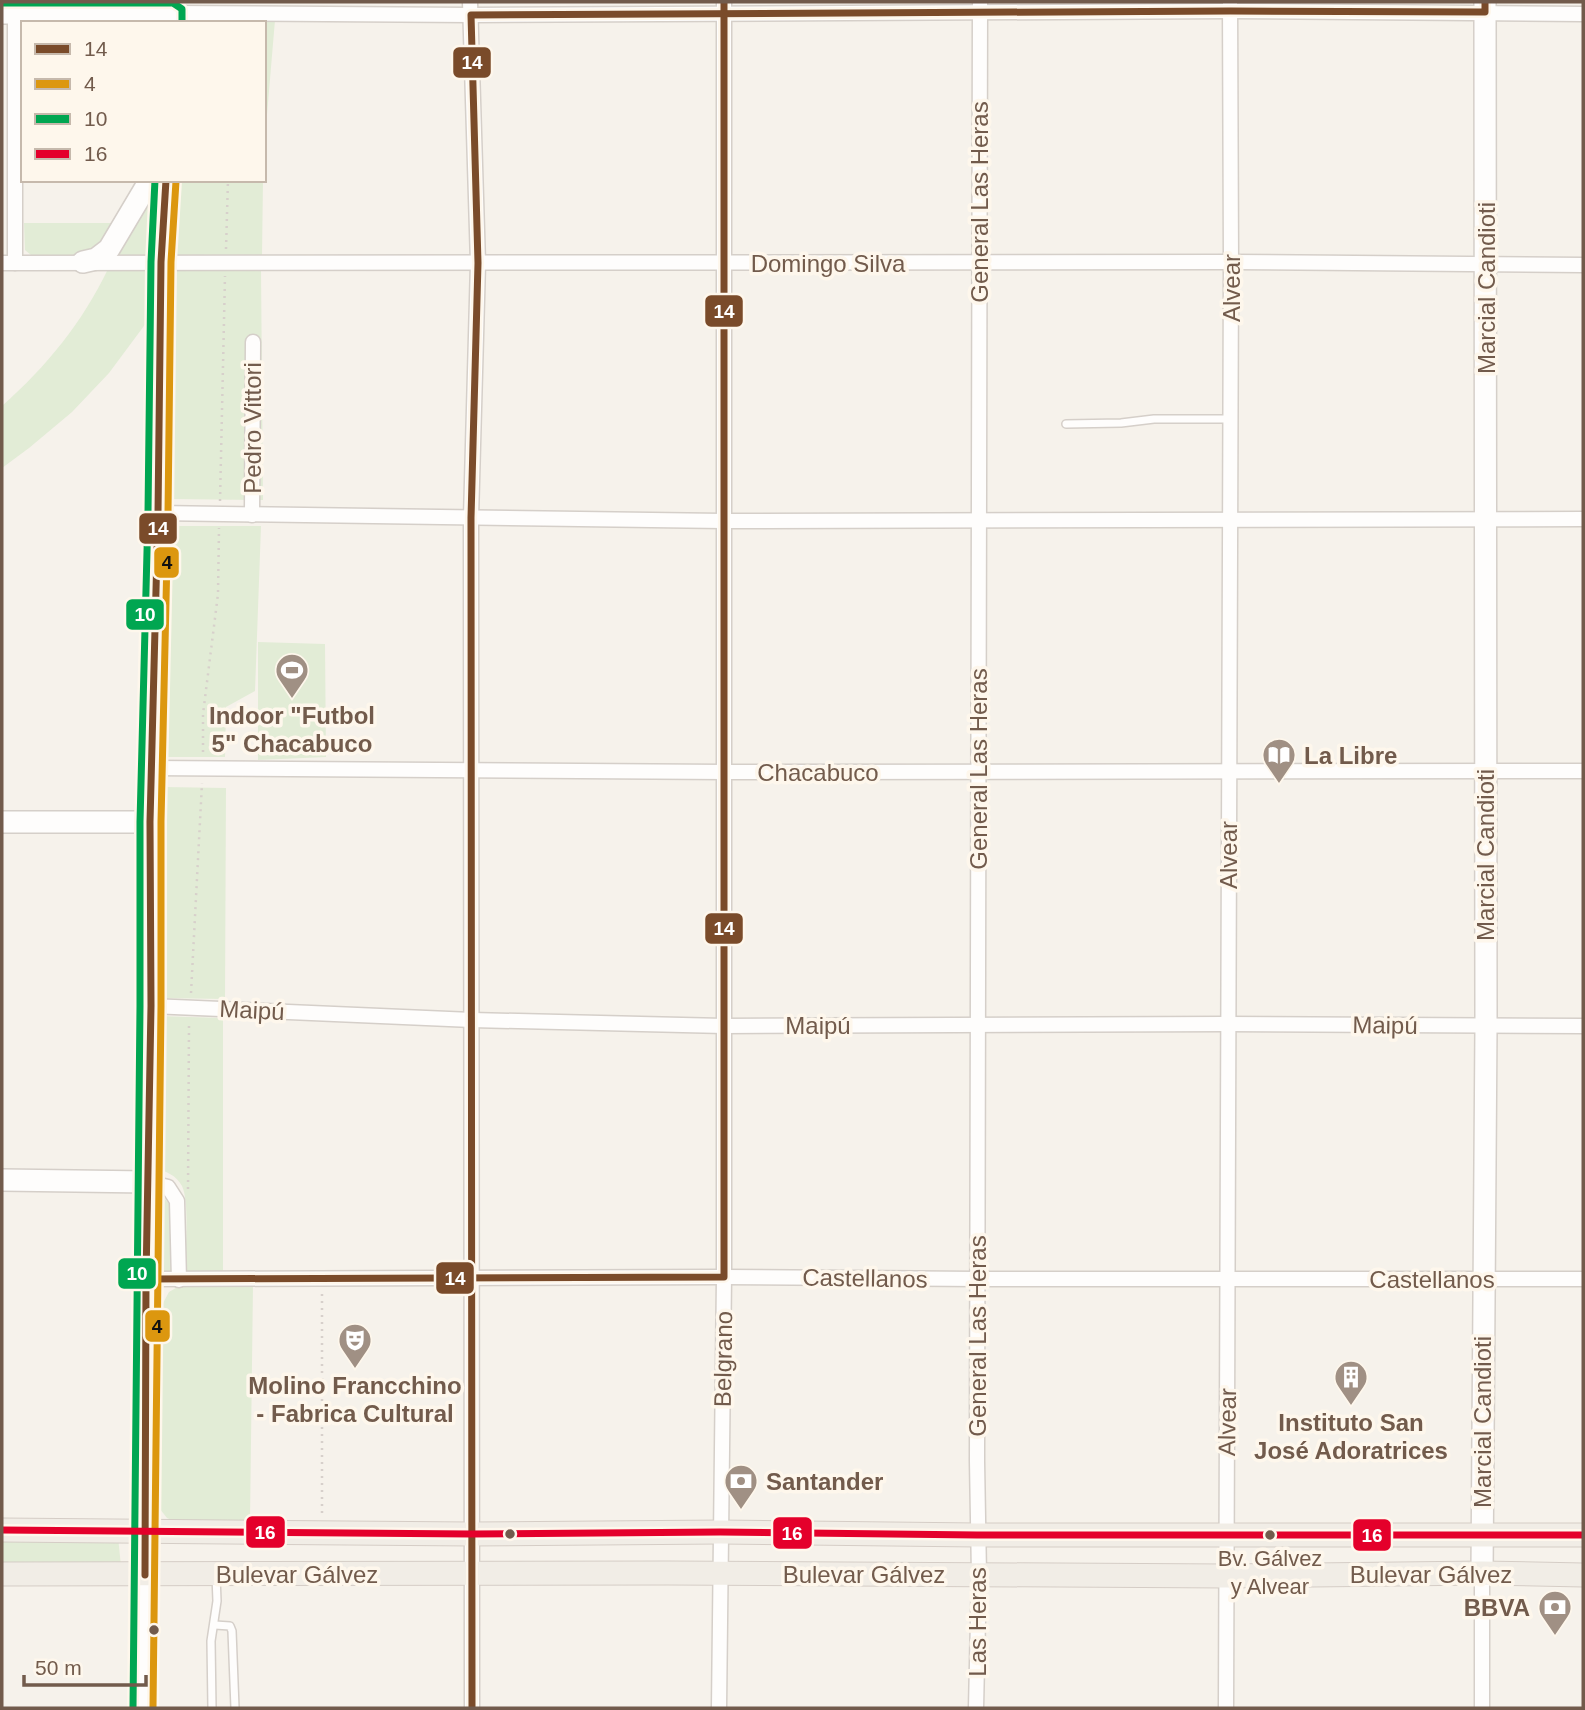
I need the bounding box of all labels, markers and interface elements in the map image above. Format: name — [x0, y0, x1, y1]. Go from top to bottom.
legend — [21, 21, 266, 182]
text: 14 — [84, 37, 108, 60]
line badge: 14 — [452, 46, 492, 79]
text: 14 — [461, 52, 483, 73]
text: 4 — [84, 72, 96, 95]
street label: General Las Heras — [966, 101, 993, 303]
text: 10 — [84, 107, 107, 130]
text: 16 — [84, 142, 107, 165]
street label: Marcial Candioti — [1473, 202, 1500, 374]
street label: Domingo Silva — [751, 250, 906, 277]
street label: Alvear — [1218, 254, 1245, 322]
line badge: 14 — [704, 294, 744, 328]
text: 14 — [713, 301, 735, 322]
street label: Pedro Vittori — [239, 362, 266, 494]
line badge: 14 — [138, 512, 178, 545]
text: 14 — [147, 518, 169, 539]
line badge: 4 — [153, 546, 180, 579]
text: 4 — [162, 552, 173, 573]
line badge: 10 — [125, 598, 165, 631]
text: 10 — [134, 604, 156, 625]
sports icon: Indoor "Futbol 5" Chacabuco — [273, 651, 311, 700]
street label: General Las Heras — [965, 668, 992, 870]
place label: Indoor "Futbol 5" Chacabuco — [209, 702, 375, 757]
library icon: La Libre — [1260, 736, 1298, 785]
place label: La Libre — [1304, 742, 1397, 769]
street label: Chacabuco — [757, 759, 879, 786]
street label: Marcial Candioti — [1472, 769, 1499, 941]
street label: Alvear — [1215, 821, 1242, 889]
line badge: 14 — [704, 912, 744, 945]
text: 14 — [713, 918, 735, 939]
street label: Maipú — [219, 995, 285, 1025]
street label: Maipú — [1352, 1011, 1418, 1039]
street label: Maipú — [785, 1012, 851, 1039]
street label: General Las Heras — [964, 1235, 991, 1437]
line badge: 10 — [117, 1257, 157, 1290]
line badge: 14 — [435, 1261, 475, 1295]
text: 10 — [126, 1263, 148, 1284]
street label: Castellanos — [802, 1263, 928, 1293]
street label: Castellanos — [1369, 1266, 1495, 1293]
text: 14 — [444, 1268, 466, 1289]
line badge: 4 — [144, 1309, 171, 1343]
street label: Belgrano — [709, 1311, 737, 1407]
text: 4 — [152, 1316, 163, 1337]
theatre icon: Molino Francchino - Fabrica Cultural — [336, 1321, 374, 1370]
street label: Marcial Candioti — [1469, 1336, 1496, 1508]
building icon: Instituto San José Adoratrices — [1332, 1358, 1370, 1407]
place label: Molino Francchino - Fabrica Cultural — [248, 1372, 462, 1427]
street label: Alvear — [1213, 1388, 1241, 1456]
place label: Instituto San José Adoratrices — [1254, 1409, 1448, 1464]
bank icon: Santander — [722, 1462, 760, 1511]
place label: Santander — [766, 1468, 883, 1495]
line badge: 16 — [245, 1515, 286, 1549]
line badge: 16 — [772, 1516, 813, 1550]
line badge: 16 — [1352, 1518, 1392, 1552]
text: 16 — [254, 1522, 276, 1543]
text: 16 — [781, 1523, 803, 1544]
text: 16 — [1361, 1525, 1383, 1546]
unlabelled marker — [503, 1527, 517, 1541]
marker: Bv. Gálvez y Alvear — [1263, 1528, 1277, 1542]
place label: Bv. Gálvez y Alvear — [1218, 1546, 1322, 1599]
street label: Bulevar Gálvez — [216, 1561, 378, 1588]
street label: Bulevar Gálvez — [783, 1561, 945, 1588]
street label: Bulevar Gálvez — [1350, 1561, 1512, 1588]
street label: Las Heras — [964, 1567, 991, 1677]
bank icon: BBVA — [1536, 1588, 1574, 1637]
place label: BBVA — [1464, 1594, 1530, 1621]
unlabelled marker — [147, 1623, 161, 1637]
scale bar — [24, 1644, 147, 1688]
text: 50 m — [35, 1656, 82, 1679]

